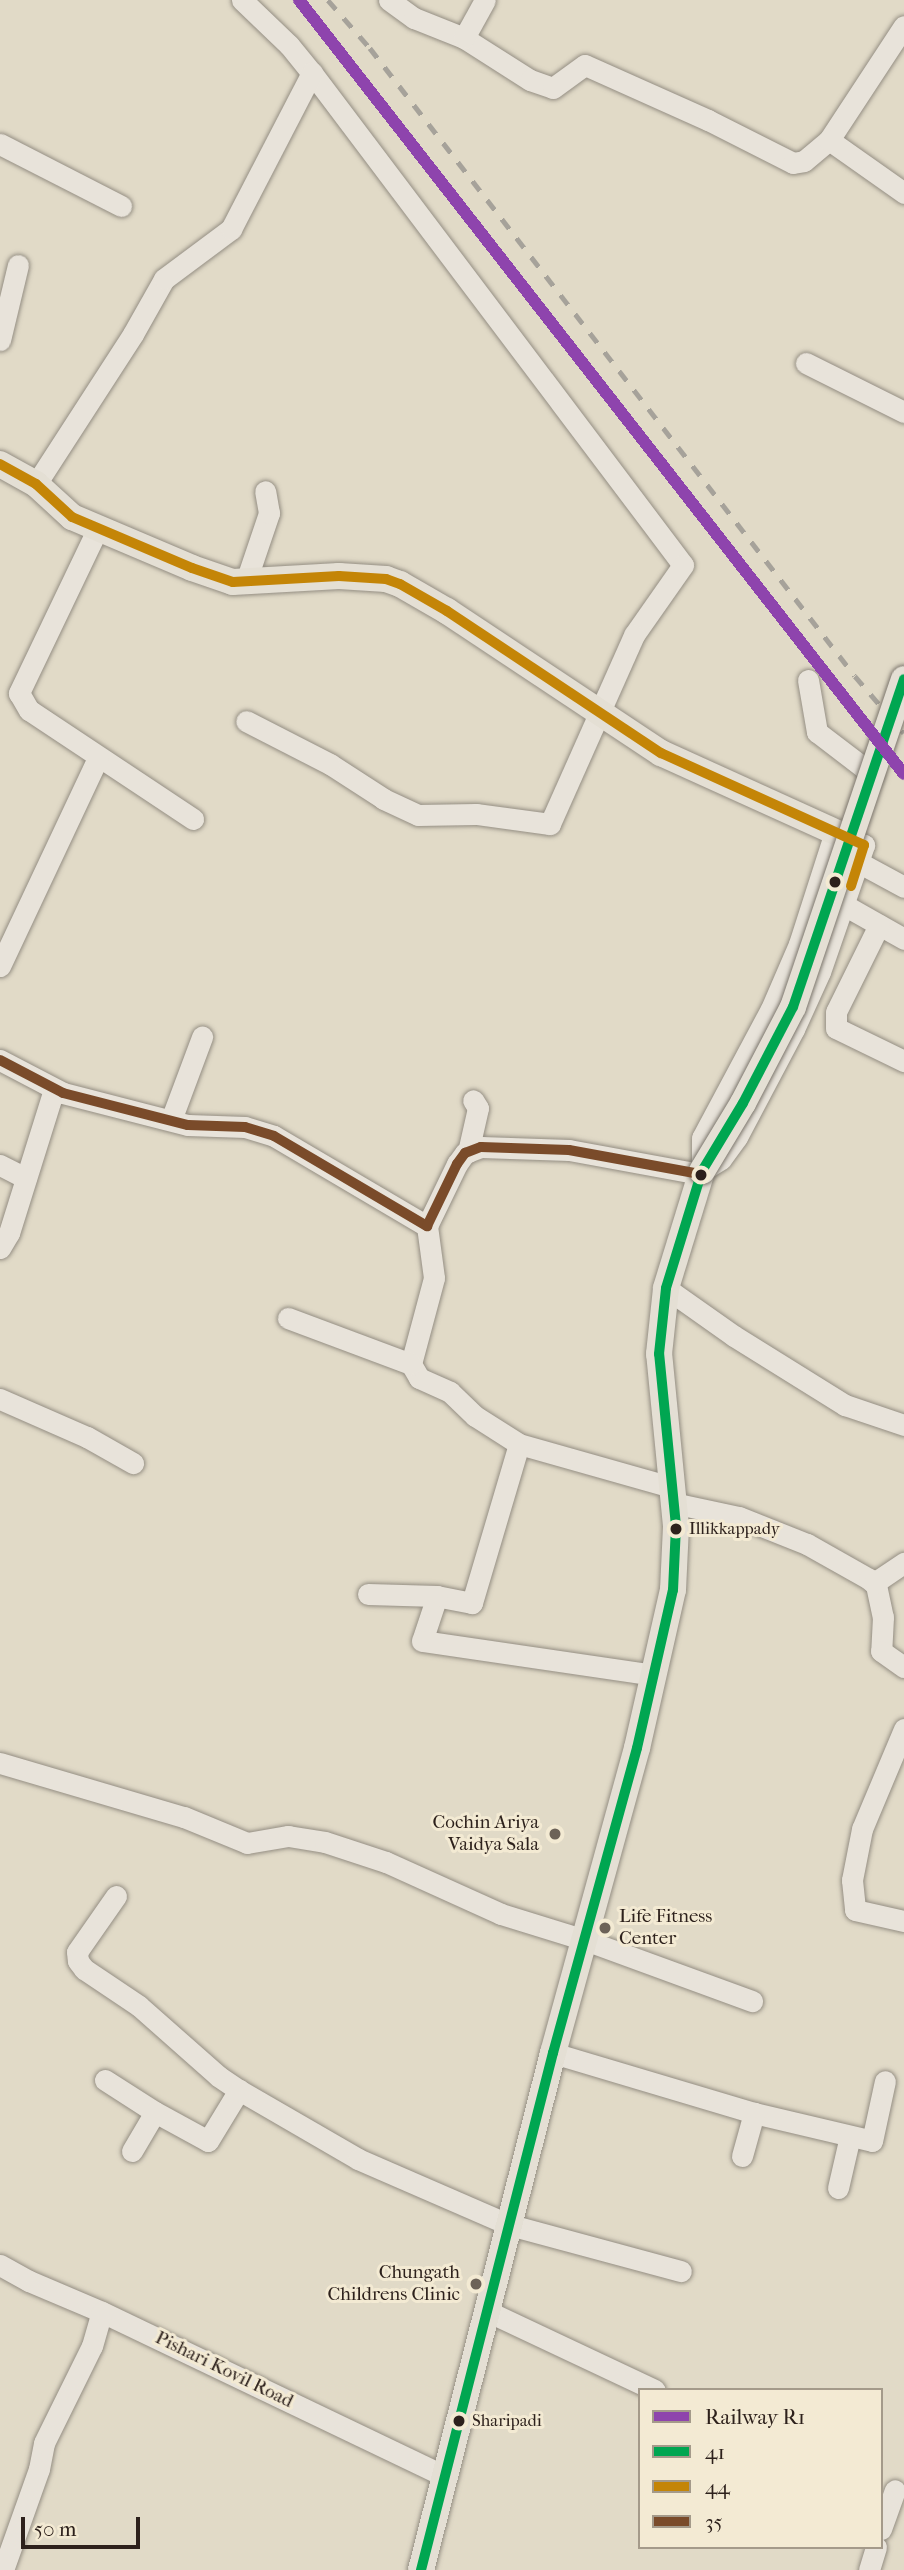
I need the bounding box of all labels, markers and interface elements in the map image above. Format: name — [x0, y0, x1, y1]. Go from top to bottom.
unlabelled marker — [828, 875, 842, 889]
unlabelled marker — [694, 1168, 708, 1182]
place label: Illikkappady — [689, 1519, 780, 1539]
marker: Illikkappady — [669, 1522, 683, 1536]
place label: Cochin Ariya Vaidya Sala — [432, 1812, 539, 1856]
marker: Cochin Ariya Vaidya Sala — [545, 1824, 565, 1844]
place label: Life Fitness Center — [619, 1906, 712, 1950]
marker: Life Fitness Center — [597, 1920, 613, 1936]
place label: Chungath Childrens Clinic — [327, 2262, 460, 2306]
marker: Chungath Childrens Clinic — [466, 2274, 486, 2294]
street label: Pishari Kovil Road — [151, 2327, 297, 2413]
legend — [638, 2388, 883, 2549]
text: Railway R1 — [705, 2405, 805, 2429]
place label: Sharipadi — [472, 2411, 542, 2431]
marker: Sharipadi — [452, 2414, 466, 2428]
text: 41 — [705, 2440, 725, 2464]
text: 44 — [705, 2475, 730, 2499]
scale bar — [24, 2504, 144, 2548]
text: 35 — [705, 2510, 723, 2534]
text: 50 m — [34, 2517, 77, 2541]

